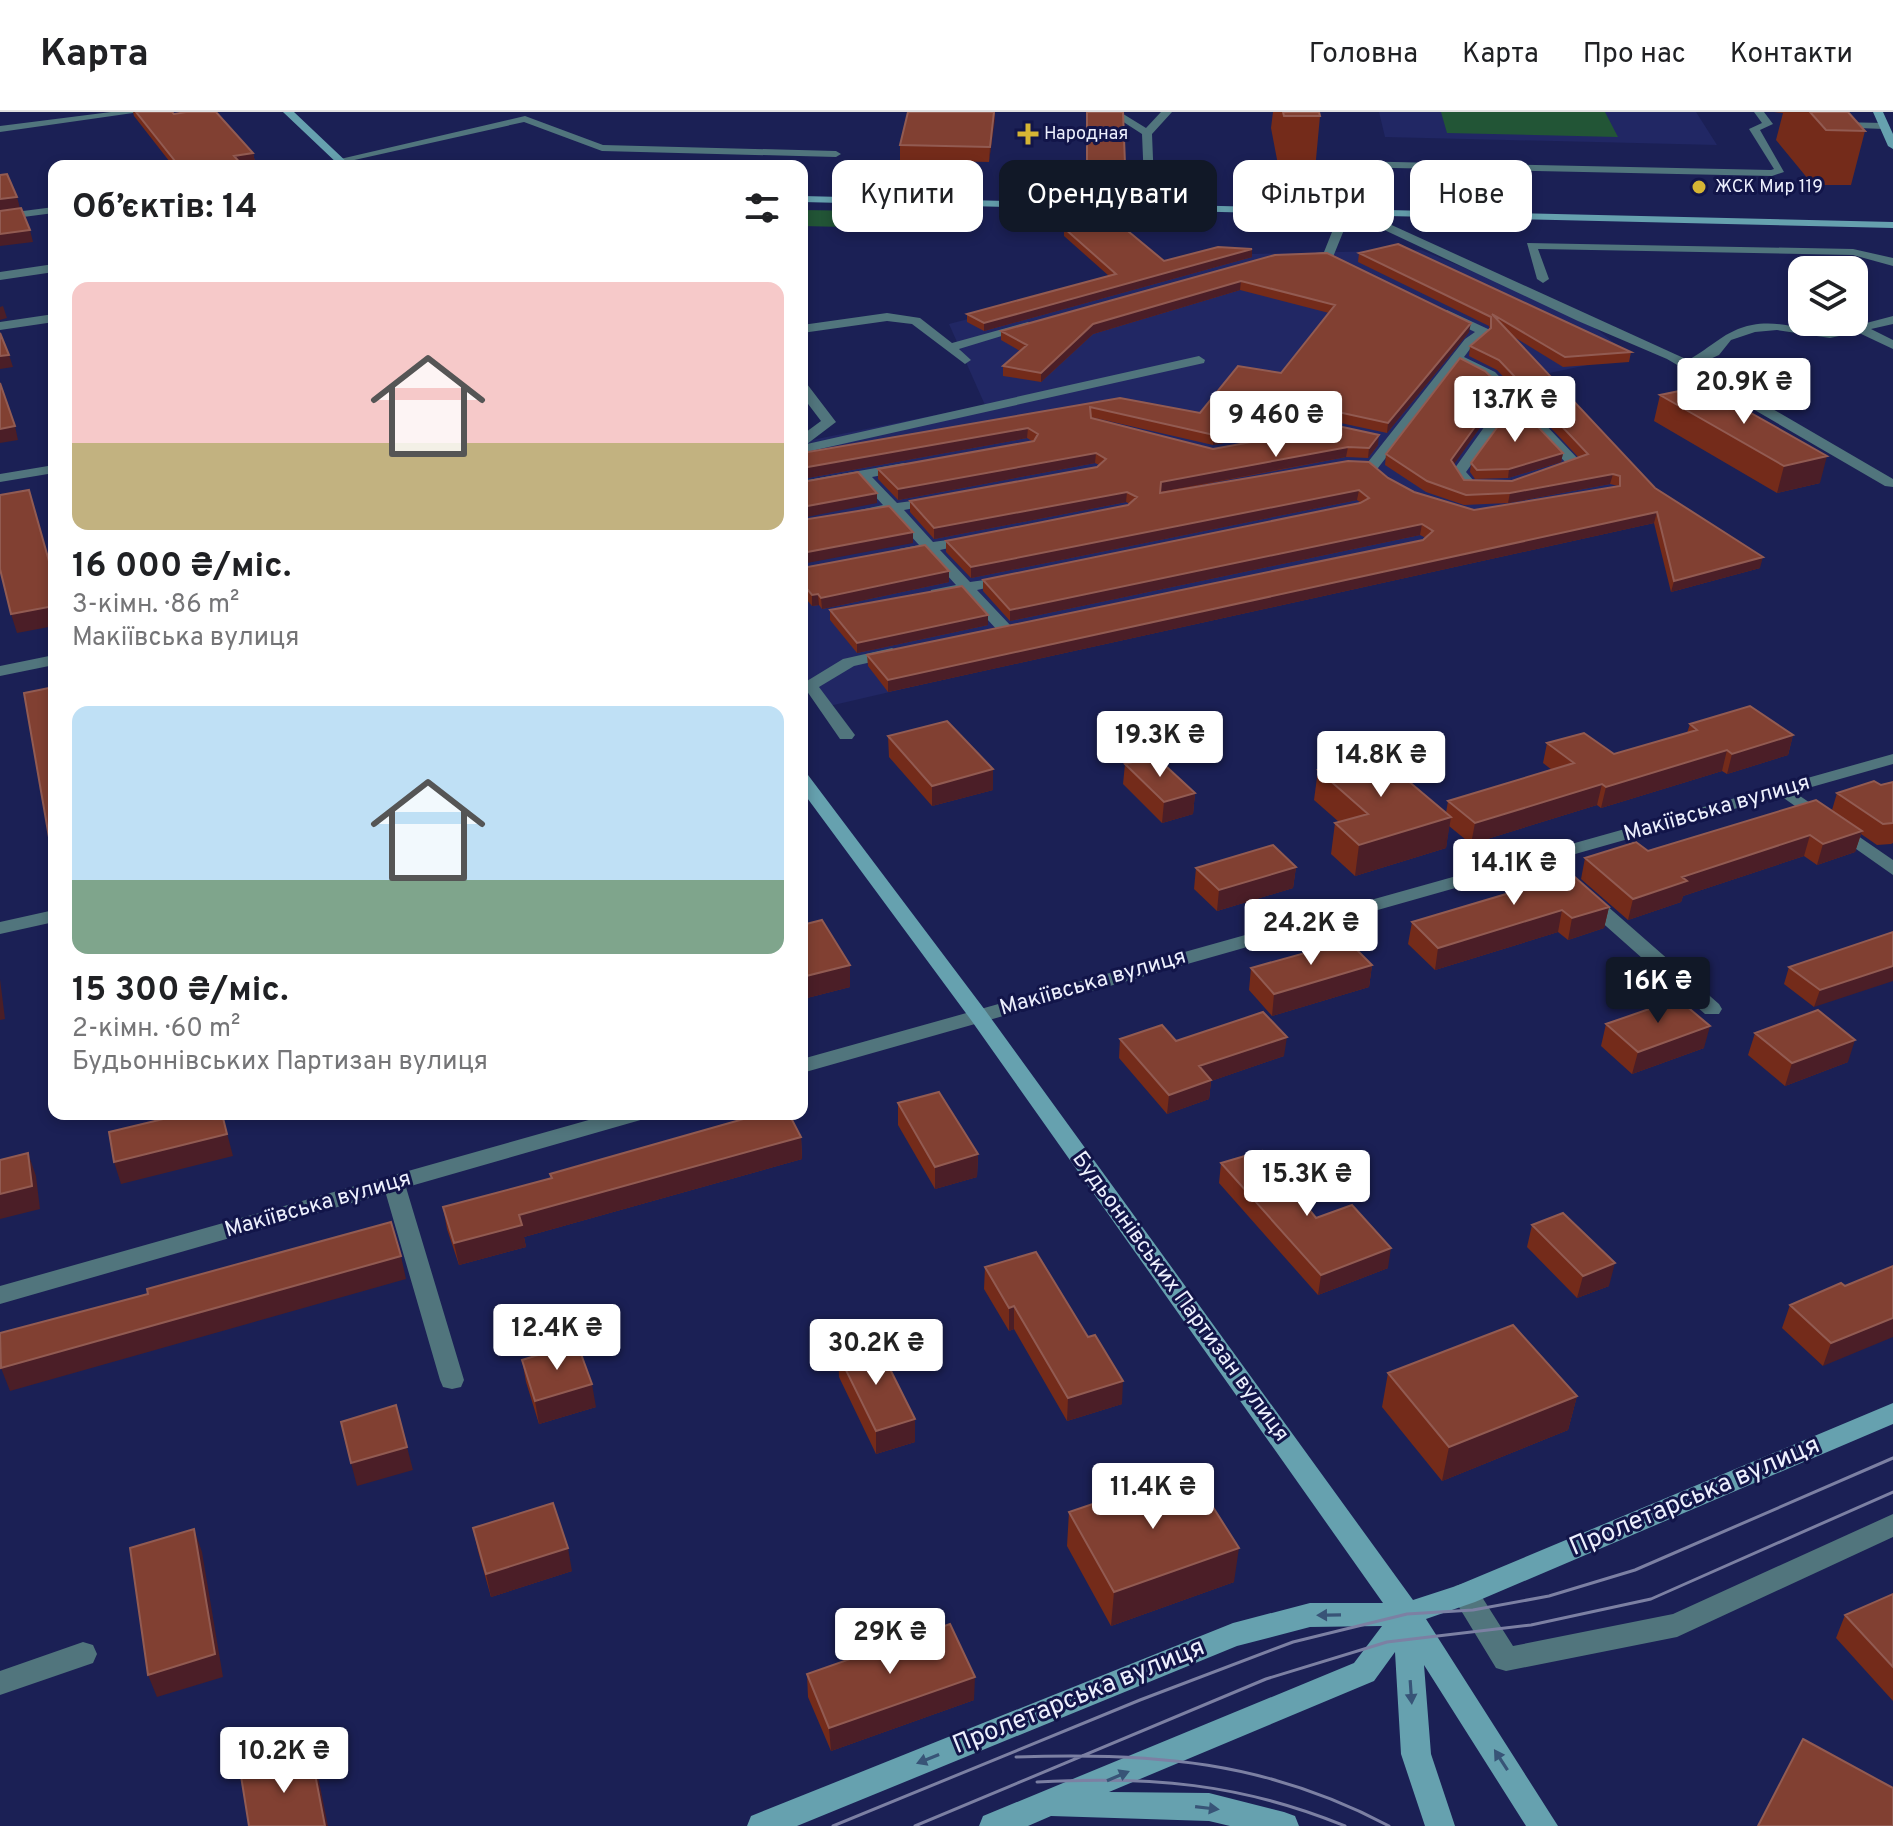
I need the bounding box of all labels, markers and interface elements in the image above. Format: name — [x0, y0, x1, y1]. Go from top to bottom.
text: Карта — [40, 31, 149, 80]
text: Головна — [1309, 37, 1418, 73]
text: Карта — [1462, 37, 1539, 73]
text: Про нас — [1583, 37, 1686, 73]
text: Контакти — [1730, 37, 1853, 73]
place label: Народная — [1044, 123, 1128, 146]
marker: Народная — [1019, 125, 1037, 143]
chip: Купити — [832, 160, 983, 232]
chip: Орендувати — [999, 160, 1217, 232]
chip: Фільтри — [1233, 160, 1394, 232]
chip: Нове — [1410, 160, 1532, 232]
place label: ЖСК Мир 119 — [1715, 176, 1823, 199]
marker: ЖСК Мир 119 — [1690, 178, 1708, 196]
icon: filters — [740, 186, 784, 230]
text: Об’єктів: 14 — [72, 187, 258, 230]
map controls — [1788, 256, 1868, 336]
button: layers — [1788, 256, 1868, 336]
icon: home — [356, 334, 500, 478]
pin: 20.9K ₴ — [1670, 358, 1818, 426]
text: 20.9K ₴ — [1695, 367, 1793, 400]
pin: 13.7K ₴ — [1441, 376, 1589, 444]
text: 13.7K ₴ — [1472, 385, 1558, 418]
pin: 9 460 ₴ — [1202, 391, 1350, 459]
text: 9 460 ₴ — [1228, 400, 1324, 433]
text: 16 000 ₴/міс. — [72, 546, 291, 589]
text: 3-кімн. · 86 m² — [72, 589, 239, 622]
text: Макіївська вулиця — [72, 622, 299, 655]
pin: 19.3K ₴ — [1086, 711, 1234, 779]
text: 19.3K ₴ — [1115, 720, 1205, 753]
pin: 14.8K ₴ — [1307, 731, 1455, 799]
text: 14.8K ₴ — [1335, 740, 1427, 773]
icon: home — [356, 758, 500, 902]
street label: Макіївська вулиця — [1621, 769, 1813, 849]
pin: 14.1K ₴ — [1440, 839, 1588, 907]
text: 14.1K ₴ — [1471, 848, 1557, 881]
pin: 24.2K ₴ — [1237, 899, 1385, 967]
text: 24.2K ₴ — [1263, 908, 1359, 941]
street label: Макіївська вулиця — [997, 943, 1189, 1023]
pin: 16K ₴ — [1602, 957, 1714, 1025]
text: 16K ₴ — [1624, 966, 1692, 999]
text: 15 300 ₴/міс. — [72, 970, 289, 1013]
text: 2-кімн. · 60 m² — [72, 1013, 241, 1046]
text: Будьоннівських Партизан вулиця — [72, 1046, 488, 1079]
street label: Будьоннівських Партизан вулиця — [1066, 1147, 1294, 1447]
pin: 15.3K ₴ — [1233, 1150, 1381, 1218]
text: 15.3K ₴ — [1262, 1159, 1352, 1192]
street label: Макіївська вулиця — [222, 1165, 414, 1245]
pin: 12.4K ₴ — [483, 1304, 631, 1372]
text: 12.4K ₴ — [511, 1313, 603, 1346]
pin: 30.2K ₴ — [802, 1319, 950, 1387]
text: 30.2K ₴ — [828, 1328, 924, 1361]
street label: Пролетарська вулиця — [1565, 1429, 1825, 1565]
pin: 11.4K ₴ — [1079, 1463, 1227, 1531]
text: 11.4K ₴ — [1110, 1472, 1196, 1505]
pin: 29K ₴ — [834, 1608, 946, 1676]
one-way arrow — [1316, 1609, 1341, 1621]
text: 29K ₴ — [853, 1617, 927, 1650]
street label: Пролетарська вулиця — [948, 1631, 1210, 1763]
one-way arrow — [1405, 1680, 1418, 1705]
pin: 10.2K ₴ — [210, 1727, 358, 1795]
text: 10.2K ₴ — [238, 1736, 330, 1769]
one-way arrow — [1494, 1750, 1509, 1771]
one-way arrow — [916, 1752, 940, 1765]
one-way arrow — [1106, 1770, 1129, 1783]
one-way arrow — [1195, 1802, 1220, 1815]

